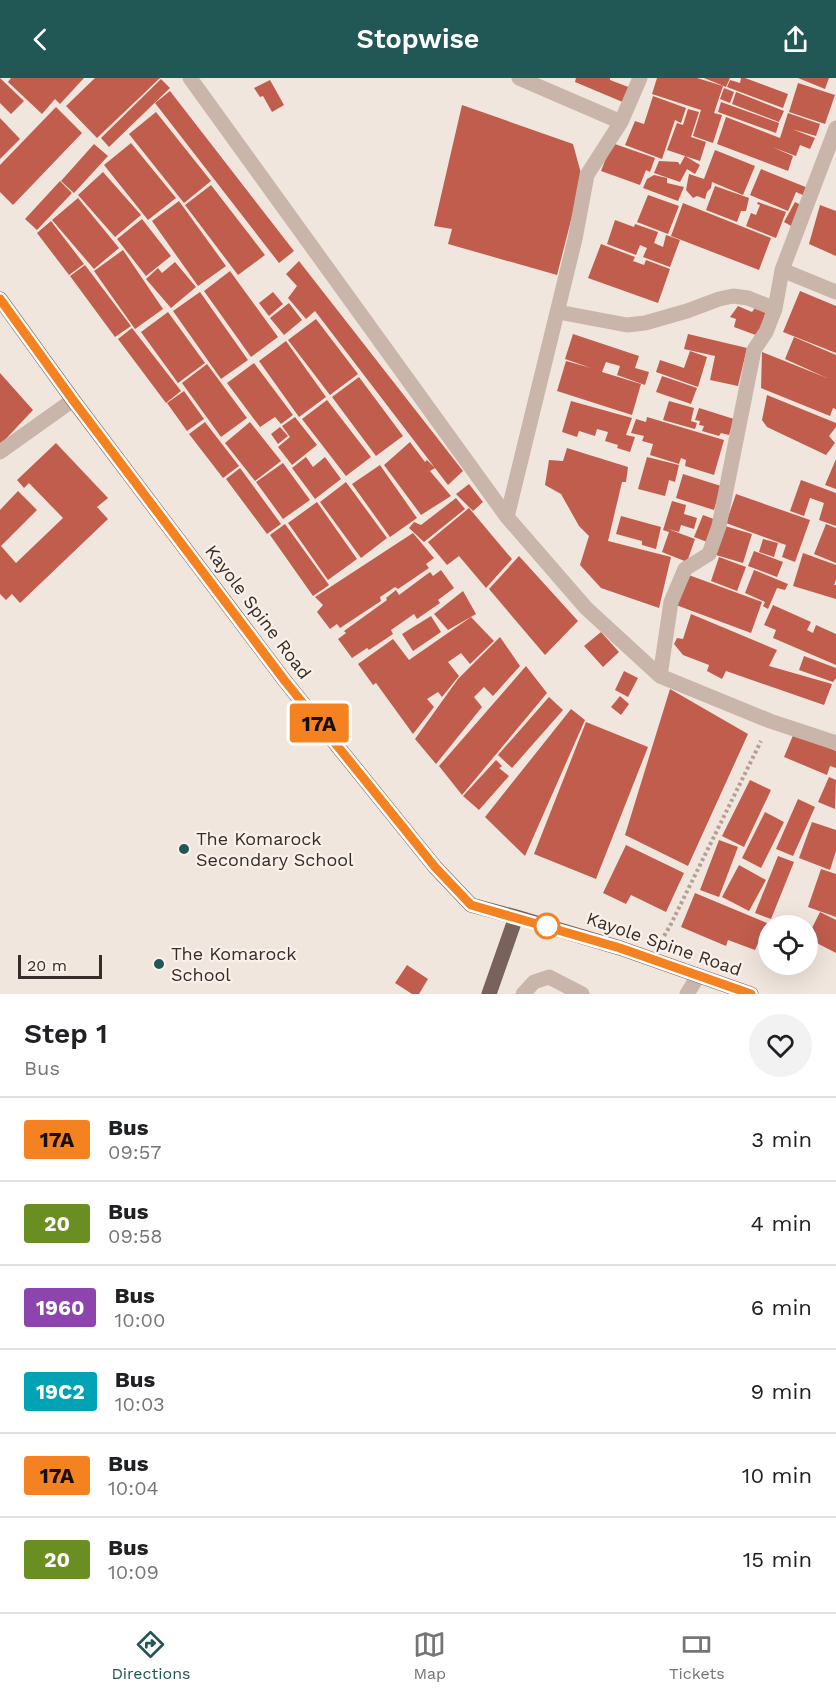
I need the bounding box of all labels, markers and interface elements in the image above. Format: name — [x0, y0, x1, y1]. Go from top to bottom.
icon: back — [24, 23, 57, 56]
text: Stopwise — [357, 23, 479, 55]
icon: share — [779, 23, 812, 56]
street label: Kayole Spine Road — [201, 541, 316, 683]
line badge: 17A — [284, 704, 354, 742]
text: 17A — [302, 711, 336, 736]
place label: The Komarock Secondary School — [196, 828, 354, 870]
marker: The Komarock Secondary School — [177, 842, 191, 856]
street label: Kayole Spine Road — [584, 907, 744, 980]
unlabelled marker — [534, 913, 560, 939]
map controls — [758, 915, 818, 975]
button: locate — [758, 915, 818, 975]
place label: The Komarock School — [171, 943, 297, 985]
scale bar — [18, 952, 102, 980]
text: 20 m — [27, 956, 67, 975]
marker: The Komarock School — [152, 957, 166, 971]
button: heart — [749, 1014, 812, 1077]
text: Step 1 — [24, 1017, 108, 1050]
text: Bus — [24, 1056, 60, 1080]
text: Bus — [108, 1115, 148, 1140]
text: 17A — [40, 1127, 74, 1152]
text: 3 min — [751, 1127, 812, 1152]
text: 09:57 — [108, 1140, 162, 1164]
text: Bus — [108, 1199, 148, 1224]
text: 20 — [44, 1211, 70, 1236]
text: 4 min — [751, 1211, 812, 1236]
text: 09:58 — [108, 1224, 163, 1248]
text: Bus — [114, 1283, 155, 1308]
text: 1960 — [36, 1295, 84, 1320]
text: 6 min — [751, 1295, 812, 1320]
text: 10:00 — [114, 1308, 166, 1332]
text: Bus — [115, 1367, 155, 1392]
text: 19C2 — [36, 1379, 85, 1404]
text: 9 min — [750, 1379, 812, 1404]
text: 10:03 — [115, 1392, 165, 1416]
text: Bus — [108, 1451, 148, 1476]
text: 17A — [40, 1463, 74, 1488]
text: 10 min — [742, 1463, 812, 1488]
text: 10:04 — [108, 1476, 159, 1500]
text: Bus — [108, 1535, 148, 1560]
text: 20 — [44, 1547, 70, 1572]
text: 15 min — [743, 1547, 812, 1572]
text: 10:09 — [108, 1560, 159, 1584]
tab: Directions — [111, 1628, 190, 1683]
tab: Map — [413, 1628, 446, 1683]
tab: Tickets — [669, 1628, 725, 1683]

